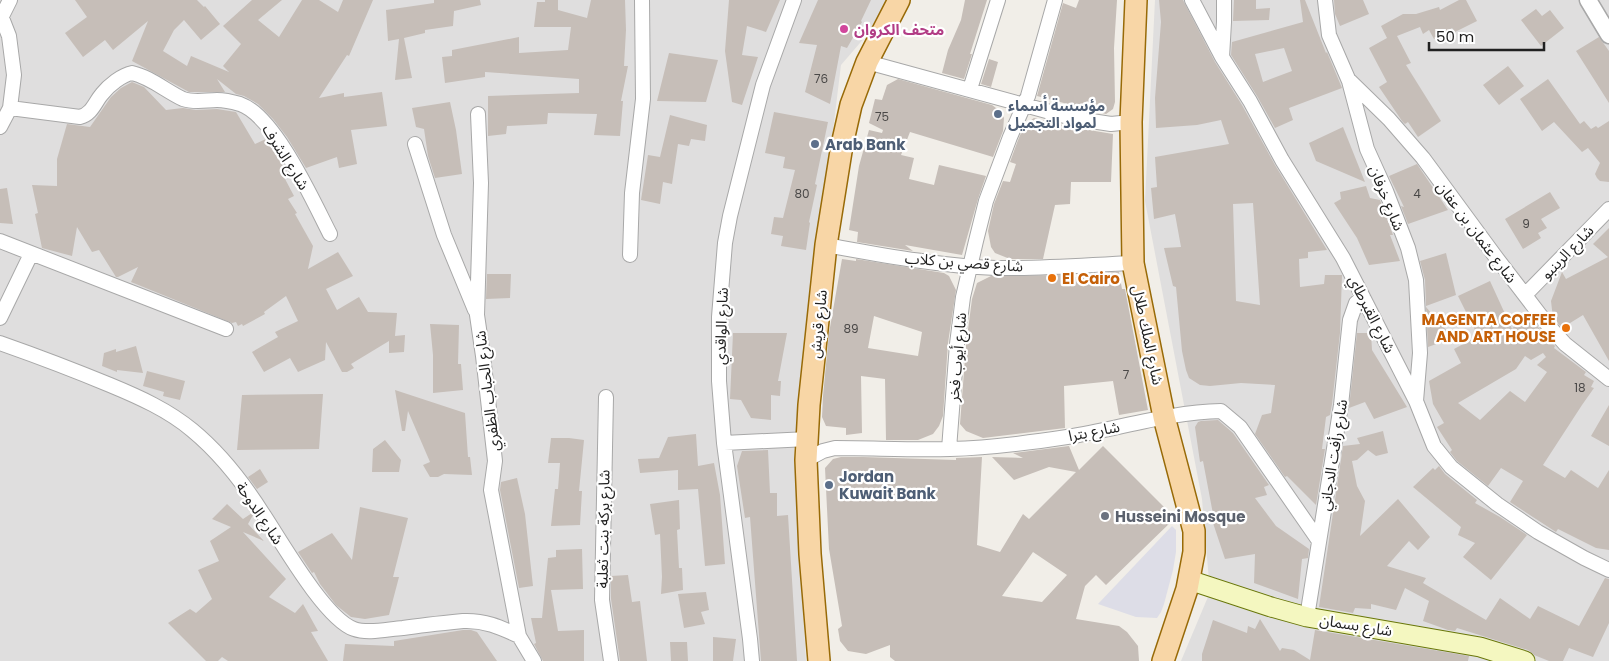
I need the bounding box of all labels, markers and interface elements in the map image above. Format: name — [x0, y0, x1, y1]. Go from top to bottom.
place label: متحف الكروان — [854, 19, 944, 40]
scale bar — [1429, 20, 1544, 52]
marker: متحف الكروان — [838, 23, 850, 35]
text: 50 m — [1436, 26, 1474, 47]
house number: 76 — [814, 70, 828, 87]
place label: مؤسسة أسماء لمواد التجميل — [1008, 95, 1105, 133]
house number: 75 — [875, 108, 889, 125]
marker: مؤسسة أسماء لمواد التجميل — [992, 108, 1004, 120]
street label: شارع الشرف — [256, 120, 315, 195]
place label: Arab Bank — [825, 134, 906, 155]
marker: Arab Bank — [809, 138, 821, 150]
street label: شارع خرفان — [1363, 162, 1410, 235]
street label: شارع عثمان بن عفان — [1430, 177, 1522, 289]
house number: 80 — [794, 185, 810, 202]
house number: 4 — [1413, 185, 1421, 202]
house number: 9 — [1522, 215, 1530, 232]
street label: شارع الرينبو — [1536, 220, 1600, 285]
street label: شارع قصي بن كلاب — [904, 247, 1024, 279]
place label: El Cairo — [1062, 268, 1120, 289]
street label: شارع القبرطاي — [1342, 271, 1401, 358]
marker: El Cairo — [1046, 272, 1058, 284]
street label: شارع الملك طلال — [1125, 283, 1169, 387]
street label: شارع الواقدي — [709, 287, 735, 365]
street label: شارع قريش — [804, 288, 834, 360]
place label: MAGENTA COFFEE AND ART HOUSE — [1421, 309, 1556, 347]
street label: شارع أيوب فخر — [943, 311, 973, 404]
house number: 89 — [843, 320, 859, 337]
marker: MAGENTA COFFEE AND ART HOUSE — [1560, 322, 1572, 334]
street label: شارع الحباب الظفري — [469, 329, 507, 453]
house number: 7 — [1123, 366, 1130, 383]
house number: 18 — [1574, 379, 1586, 396]
street label: شارع رأفت الدجاني — [1314, 397, 1354, 513]
street label: شارع بترا — [1066, 416, 1122, 448]
place label: Jordan Kuwait Bank — [839, 466, 937, 504]
street label: شارع بركة بنت ثعلبة — [591, 469, 617, 589]
street label: شارع الدوحة — [230, 477, 289, 550]
marker: Jordan Kuwait Bank — [823, 479, 835, 491]
place label: Husseini Mosque — [1115, 506, 1245, 527]
marker: Husseini Mosque — [1099, 510, 1111, 522]
street label: شارع بسمان — [1318, 609, 1394, 643]

